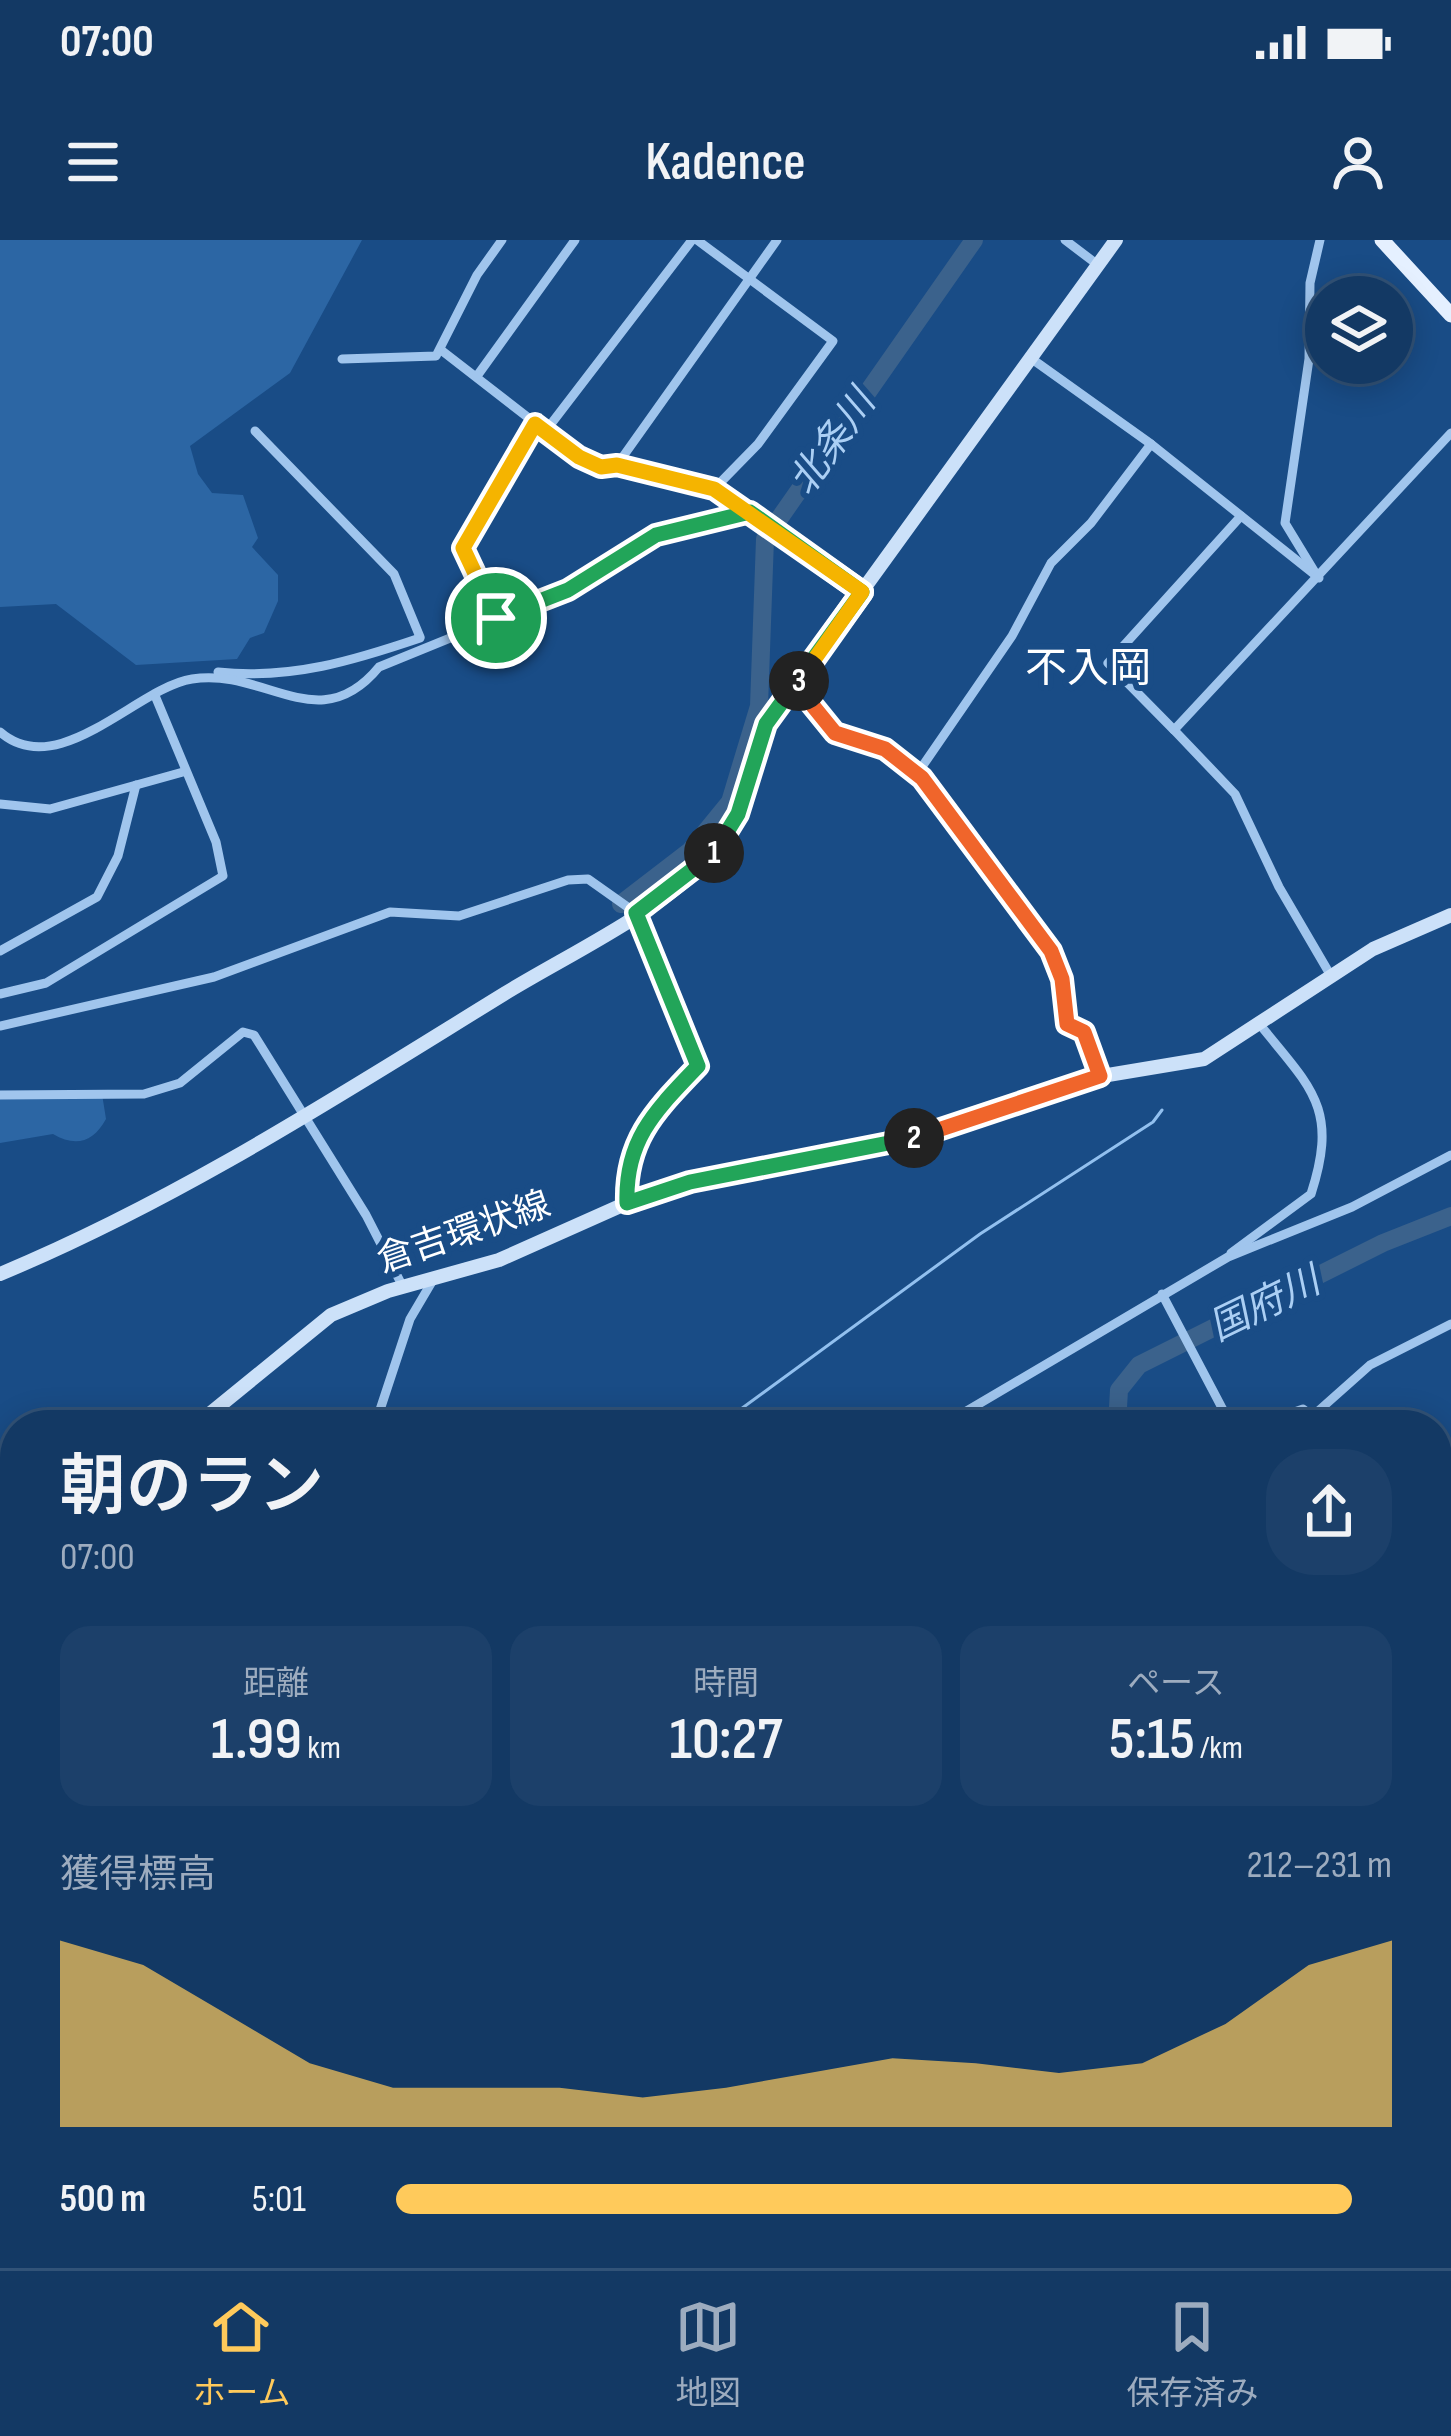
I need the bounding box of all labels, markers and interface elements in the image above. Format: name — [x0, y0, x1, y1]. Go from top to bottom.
text: 07:00 — [60, 15, 154, 70]
icon: menu — [60, 129, 126, 195]
icon: person — [1325, 129, 1391, 195]
text: Kadence — [645, 130, 806, 195]
map controls — [1305, 276, 1413, 384]
button: layers — [1305, 276, 1413, 384]
water label: 北条川 — [780, 378, 888, 504]
pin — [445, 567, 547, 669]
icon: arrive — [463, 585, 529, 651]
district label: 不入岡 — [1025, 644, 1151, 695]
pin: 3 — [769, 651, 829, 711]
text: 3 — [792, 661, 806, 701]
pin: 1 — [684, 823, 744, 883]
text: 1 — [708, 833, 720, 873]
pin: 2 — [884, 1108, 944, 1168]
text: 2 — [907, 1118, 921, 1158]
street label: 倉吉環状線 — [372, 1183, 556, 1283]
water label: 国府川 — [1202, 1256, 1331, 1352]
text: 朝のラン — [60, 1449, 324, 1528]
button: share — [1266, 1449, 1392, 1575]
text: 07:00 — [60, 1534, 135, 1581]
text: 距離 — [243, 1664, 309, 1704]
text: 時間 — [693, 1664, 759, 1704]
text: ペース — [1127, 1664, 1225, 1704]
text: 1.99 — [211, 1704, 302, 1776]
text: 10:27 — [670, 1704, 782, 1776]
text: 5:15 — [1109, 1704, 1195, 1776]
text: km — [302, 1728, 341, 1768]
text: /km — [1195, 1728, 1243, 1768]
text: 212–231 m — [1247, 1842, 1392, 1889]
text: 獲得標高 — [60, 1852, 216, 1899]
text: 500 m — [60, 2176, 146, 2223]
text: 5:01 — [252, 2176, 306, 2223]
tab: ホーム — [192, 2294, 291, 2414]
tab: 地図 — [675, 2294, 741, 2414]
tab: 保存済み — [1126, 2294, 1258, 2414]

